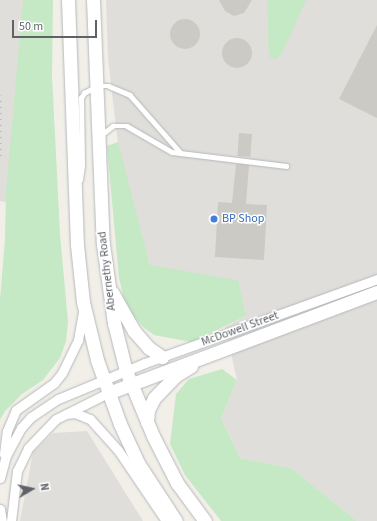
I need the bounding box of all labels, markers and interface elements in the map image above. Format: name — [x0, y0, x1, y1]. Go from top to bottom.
scale bar — [14, 12, 99, 38]
text: 50 m — [19, 18, 43, 35]
place label: BP Shop — [222, 212, 264, 226]
marker: BP Shop — [209, 214, 219, 224]
street label: Abernethy Road — [95, 230, 119, 312]
street label: McDowell Street — [199, 308, 281, 350]
north arrow — [12, 469, 52, 509]
text: N — [36, 482, 52, 492]

